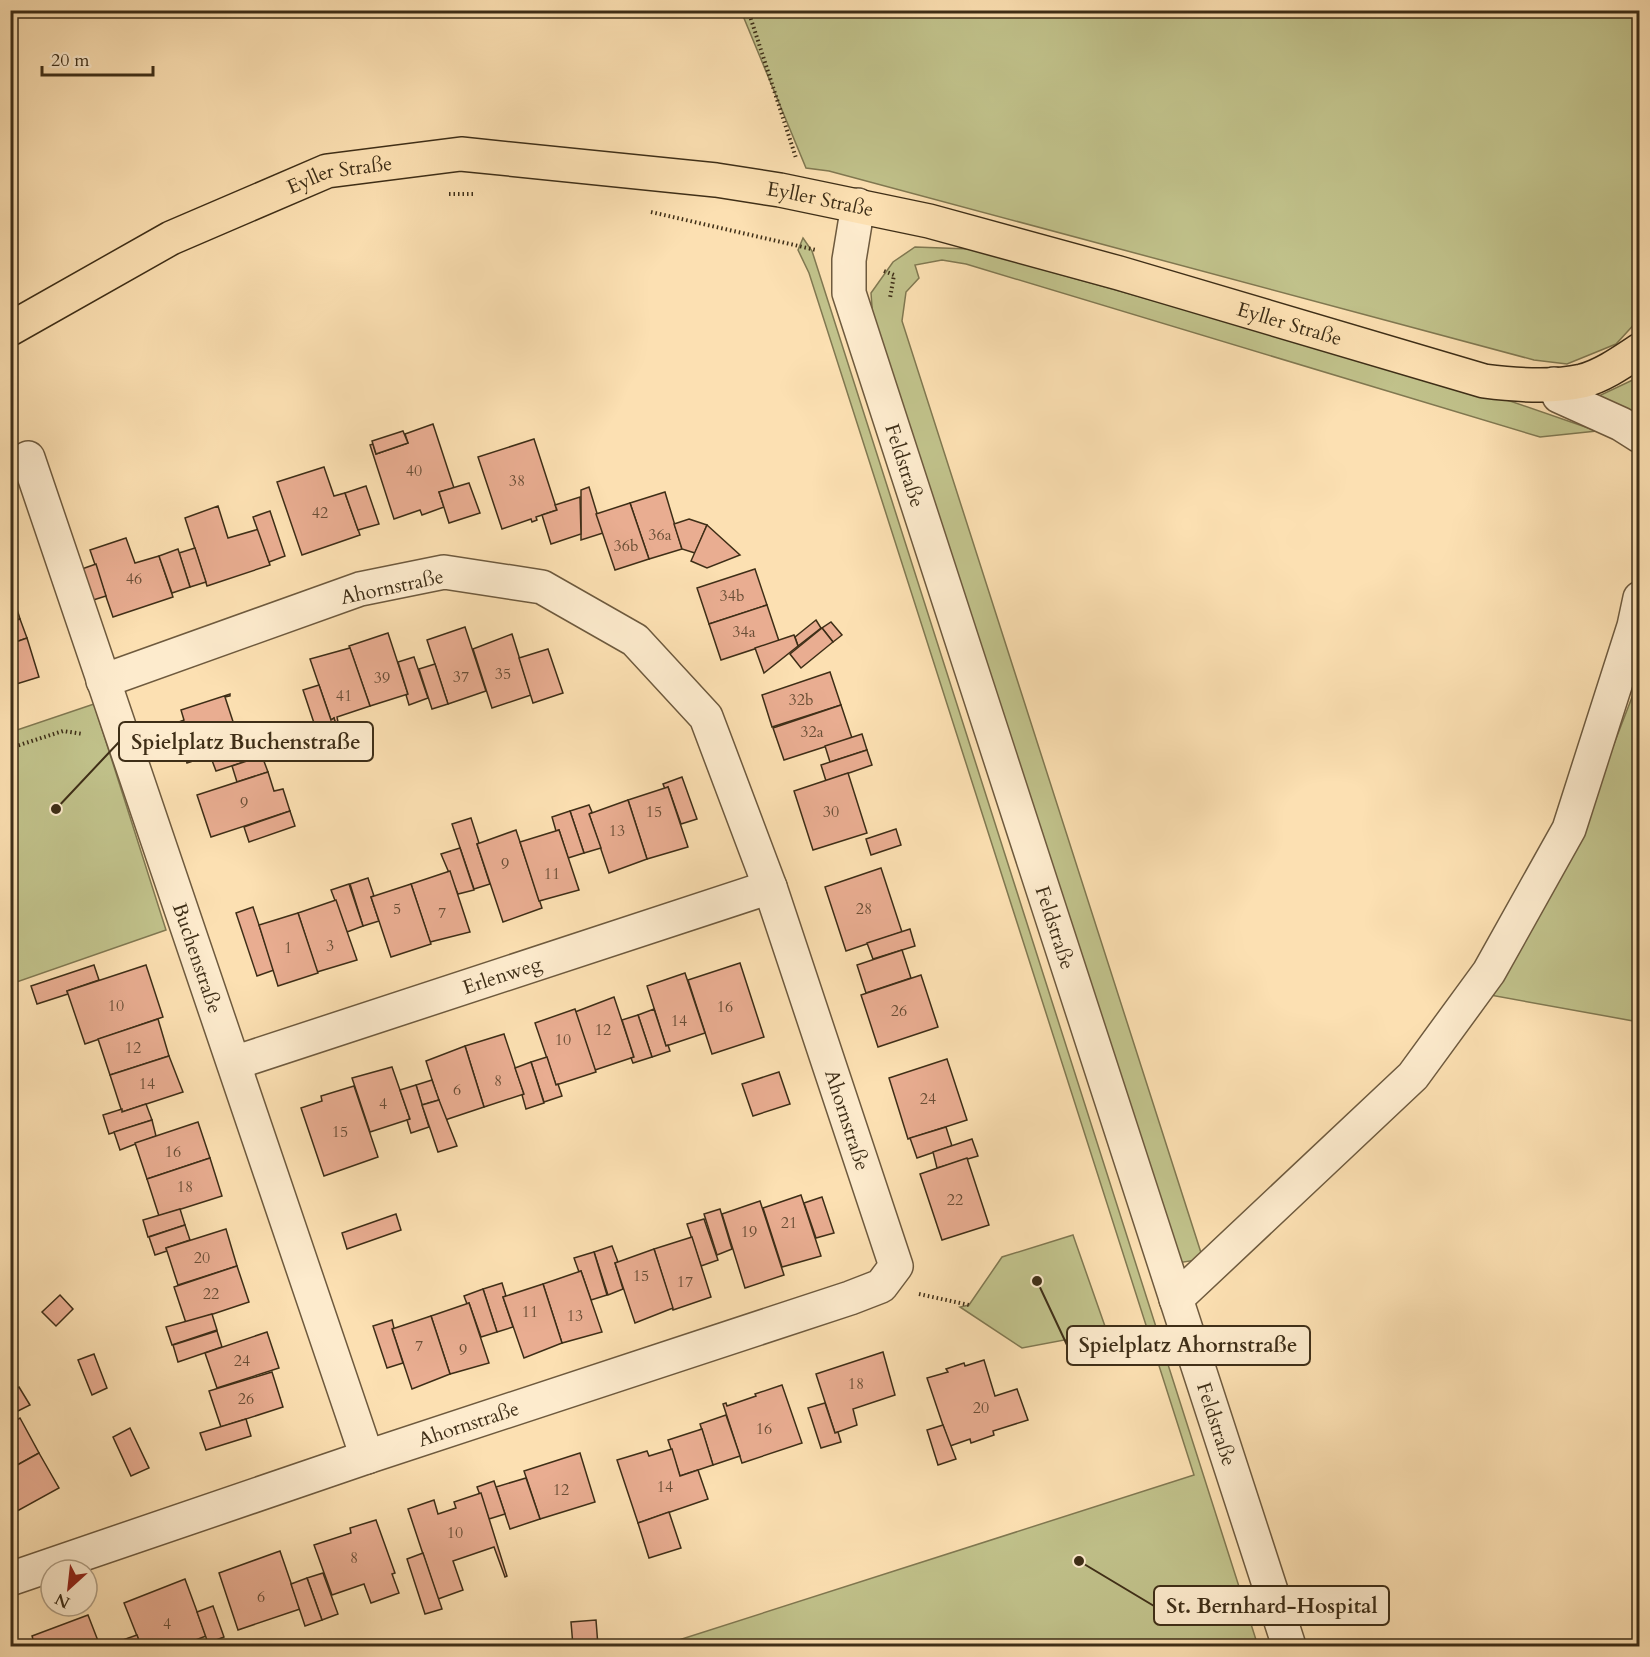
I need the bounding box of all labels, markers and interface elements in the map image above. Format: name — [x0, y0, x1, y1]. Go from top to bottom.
scale bar — [42, 39, 153, 77]
text: 20 m — [51, 48, 90, 73]
street label: Eyller Straße — [282, 149, 394, 200]
street label: Eyller Straße — [765, 175, 876, 223]
street label: Eyller Straße — [1234, 295, 1345, 352]
street label: Feldstraße — [879, 420, 931, 511]
house number: 40 — [406, 460, 422, 482]
house number: 38 — [509, 470, 525, 492]
house number: 42 — [312, 502, 328, 524]
house number: 36a — [648, 524, 672, 546]
house number: 36b — [614, 535, 638, 557]
street label: Ahornstraße — [338, 563, 446, 611]
house number: 46 — [126, 568, 142, 590]
house number: 34b — [720, 585, 744, 607]
house number: 34a — [732, 621, 756, 643]
house number: 35 — [495, 663, 511, 685]
house number: 37 — [453, 666, 469, 688]
house number: 39 — [374, 667, 390, 689]
house number: 41 — [336, 685, 352, 707]
house number: 32b — [789, 689, 813, 711]
house number: 32a — [800, 721, 824, 743]
callout: Spielplatz Buchenstraße — [119, 722, 373, 761]
text: Spielplatz Buchenstraße — [131, 728, 361, 757]
house number: 9 — [240, 792, 248, 814]
house number: 15 — [646, 801, 662, 823]
house number: 30 — [823, 801, 839, 823]
house number: 13 — [609, 820, 625, 842]
house number: 9 — [501, 853, 509, 875]
house number: 11 — [544, 863, 560, 885]
street label: Feldstraße — [1029, 882, 1082, 973]
house number: 5 — [393, 898, 401, 920]
house number: 28 — [856, 898, 872, 920]
street label: Buchenstraße — [166, 899, 229, 1017]
house number: 7 — [438, 902, 446, 924]
house number: 3 — [326, 935, 334, 957]
house number: 1 — [284, 937, 292, 959]
street label: Erlenweg — [459, 949, 546, 1001]
house number: 10 — [108, 995, 124, 1017]
house number: 16 — [717, 996, 733, 1018]
house number: 26 — [891, 1000, 907, 1022]
house number: 14 — [671, 1010, 687, 1032]
house number: 12 — [595, 1019, 611, 1041]
house number: 10 — [555, 1029, 571, 1051]
house number: 12 — [125, 1037, 141, 1059]
street label: Ahornstraße — [818, 1066, 876, 1174]
house number: 8 — [494, 1070, 502, 1092]
house number: 14 — [139, 1073, 155, 1095]
house number: 6 — [453, 1079, 461, 1101]
house number: 24 — [920, 1088, 936, 1110]
house number: 4 — [379, 1093, 387, 1115]
house number: 15 — [332, 1121, 348, 1143]
house number: 16 — [165, 1141, 181, 1163]
house number: 18 — [177, 1176, 193, 1198]
house number: 22 — [947, 1189, 963, 1211]
house number: 21 — [781, 1212, 797, 1234]
house number: 19 — [741, 1221, 757, 1243]
house number: 20 — [194, 1247, 210, 1269]
house number: 15 — [633, 1265, 649, 1287]
house number: 17 — [677, 1271, 693, 1293]
house number: 22 — [203, 1283, 219, 1305]
house number: 11 — [522, 1301, 538, 1323]
house number: 13 — [567, 1305, 583, 1327]
callout: Spielplatz Ahornstraße — [1067, 1326, 1310, 1365]
text: Spielplatz Ahornstraße — [1079, 1331, 1297, 1360]
house number: 7 — [415, 1335, 423, 1357]
house number: 9 — [459, 1339, 467, 1361]
house number: 24 — [234, 1350, 250, 1372]
house number: 18 — [848, 1373, 864, 1395]
street label: Feldstraße — [1191, 1379, 1243, 1469]
house number: 26 — [238, 1388, 254, 1410]
street label: Ahornstraße — [414, 1394, 522, 1453]
house number: 20 — [973, 1397, 989, 1419]
house number: 16 — [756, 1418, 772, 1440]
house number: 14 — [657, 1476, 673, 1498]
house number: 12 — [553, 1479, 569, 1501]
house number: 10 — [447, 1522, 463, 1544]
house number: 8 — [350, 1547, 358, 1569]
north arrow — [39, 1558, 99, 1618]
house number: 6 — [257, 1586, 265, 1608]
callout: St. Bernhard-Hospital — [1154, 1586, 1389, 1625]
text: N — [51, 1587, 74, 1613]
text: St. Bernhard-Hospital — [1166, 1592, 1378, 1621]
house number: 4 — [163, 1613, 171, 1635]

